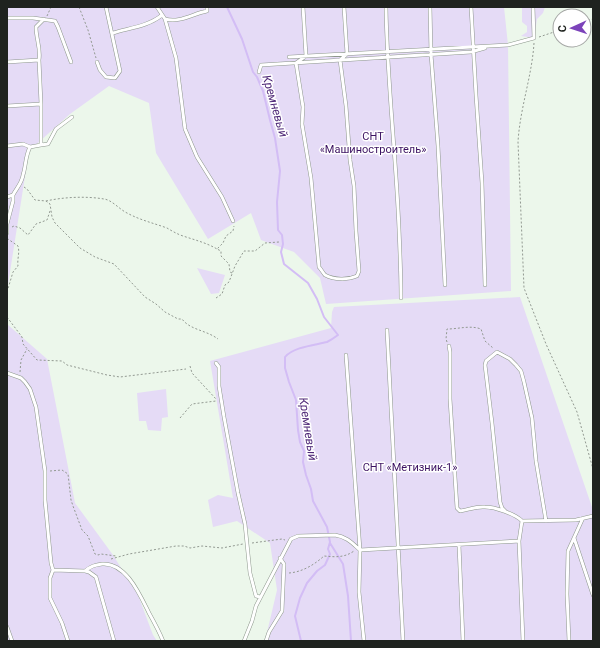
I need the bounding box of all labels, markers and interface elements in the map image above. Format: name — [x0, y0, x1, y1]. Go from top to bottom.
north arrow — [552, 8, 592, 48]
text: С — [556, 25, 569, 32]
water label: Кремневый — [259, 73, 291, 139]
park label: СНТ «Машиностроитель» — [320, 130, 426, 156]
water label: Кремневый — [296, 396, 320, 462]
park label: СНТ «Метизник-1» — [363, 461, 457, 474]

